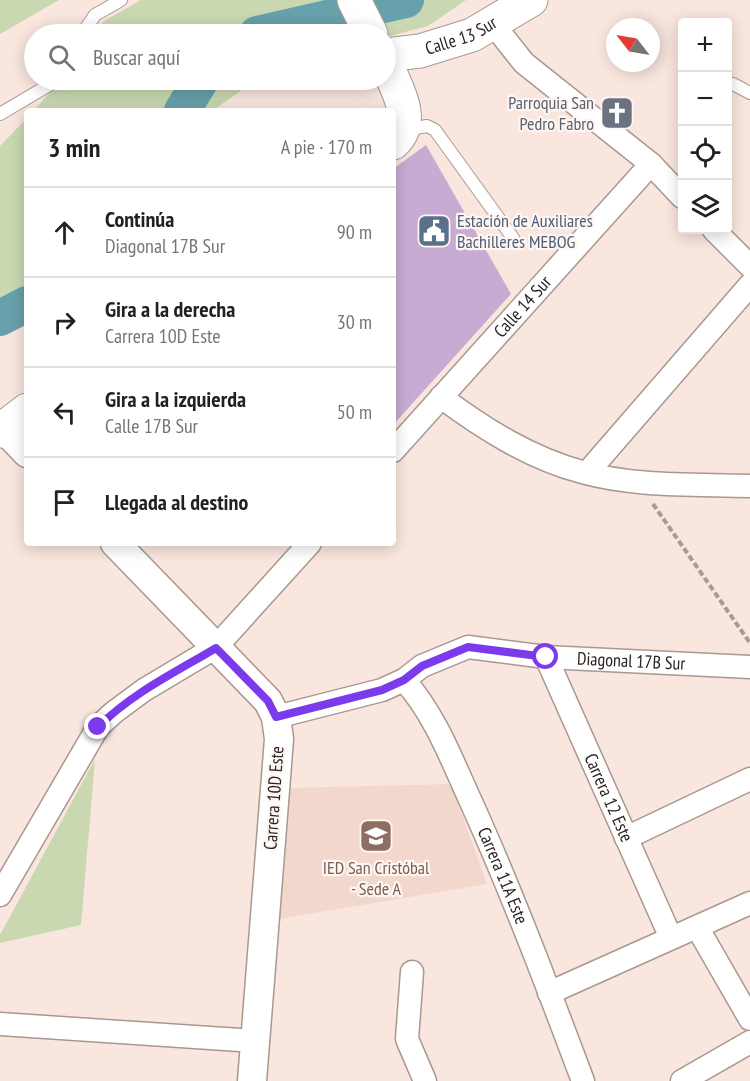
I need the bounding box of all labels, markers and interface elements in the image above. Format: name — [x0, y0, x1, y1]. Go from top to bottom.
street label: Calle 13 Sur — [422, 11, 501, 60]
north arrow — [606, 18, 660, 72]
map controls — [678, 18, 732, 234]
button: + — [678, 18, 732, 72]
search box — [24, 24, 396, 90]
icon: search — [45, 41, 78, 74]
text: Buscar aquí — [93, 43, 180, 71]
button: − — [678, 72, 732, 126]
place label: Parroquia San Pedro Fabro — [508, 91, 594, 135]
church icon: Parroquia San Pedro Fabro — [599, 95, 635, 131]
button: locate — [678, 126, 732, 180]
text: 3 min — [48, 131, 101, 164]
text: A pie · 170 m — [281, 134, 372, 160]
button: layers — [678, 180, 732, 234]
text: Continúa — [105, 205, 174, 233]
place label: Estación de Auxiliares Bachilleres MEBOG — [457, 209, 593, 253]
public building icon: Estación de Auxiliares Bachilleres MEBOG — [416, 213, 452, 249]
icon: ahead — [48, 216, 81, 249]
text: 90 m — [337, 219, 372, 245]
text: Diagonal 17B Sur — [105, 233, 225, 259]
street label: Calle 14 Sur — [489, 271, 556, 342]
text: Gira a la derecha — [105, 295, 235, 323]
icon: right — [48, 306, 81, 339]
text: 30 m — [337, 309, 372, 335]
text: Carrera 10D Este — [105, 323, 221, 349]
text: Gira a la izquierda — [105, 385, 246, 413]
icon: left — [48, 396, 81, 429]
text: 50 m — [337, 399, 372, 425]
text: Calle 17B Sur — [105, 413, 198, 439]
icon: arrive — [48, 486, 81, 519]
text: Llegada al destino — [105, 488, 248, 516]
route start — [532, 643, 558, 669]
street label: Diagonal 17B Sur — [577, 647, 686, 675]
route end — [84, 713, 110, 739]
street label: Carrera 10D Este — [258, 745, 289, 851]
street label: Carrera 12 Este — [579, 750, 639, 845]
school or university icon: IED San Cristóbal - Sede A — [358, 818, 394, 854]
street label: Carrera 11A Este — [473, 824, 533, 927]
place label: IED San Cristóbal - Sede A — [323, 856, 430, 900]

